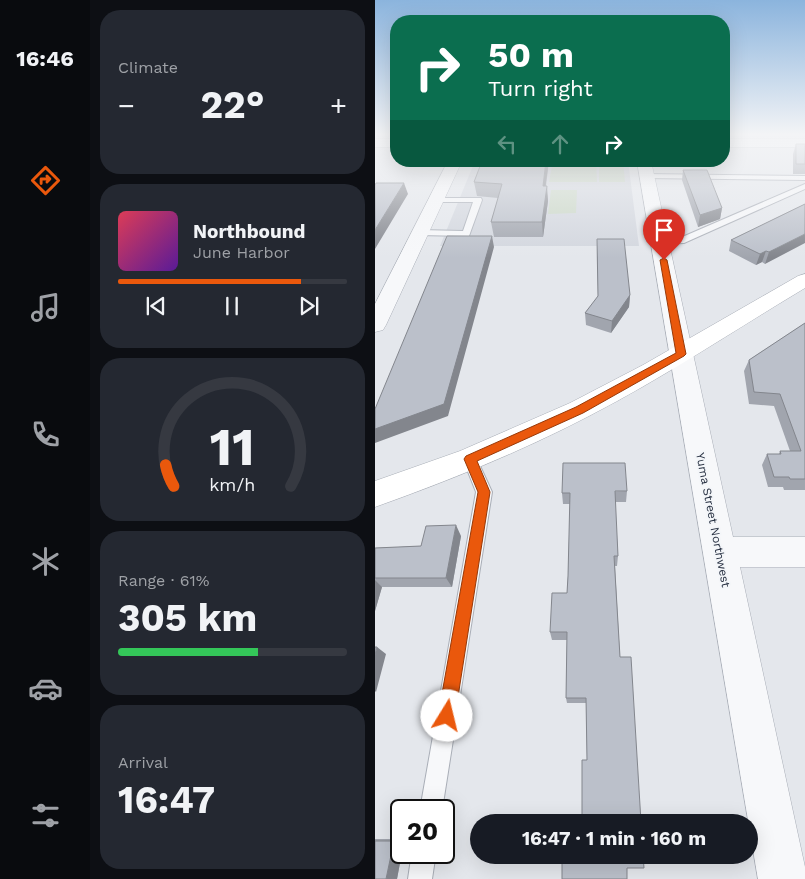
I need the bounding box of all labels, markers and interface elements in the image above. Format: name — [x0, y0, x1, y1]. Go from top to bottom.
text: 50 m — [488, 34, 574, 76]
icon: right — [405, 35, 470, 100]
text: 16:46 — [16, 46, 74, 71]
text: Climate — [118, 58, 178, 77]
text: Turn right — [488, 76, 593, 101]
text: 22° — [200, 83, 265, 127]
text: − — [118, 89, 135, 122]
text: + — [330, 89, 347, 122]
icon: left — [493, 130, 521, 158]
icon: ahead — [546, 130, 574, 158]
icon: right — [599, 130, 627, 158]
icon: directions — [28, 163, 63, 198]
pin — [643, 209, 685, 260]
icon: arrive — [650, 216, 678, 244]
text: Northbound — [193, 220, 305, 243]
text: June Harbor — [193, 243, 290, 262]
icon: music — [28, 290, 63, 325]
icon: previous — [142, 292, 170, 320]
icon: pause — [218, 292, 246, 320]
icon: next — [295, 292, 323, 320]
icon: phone — [28, 417, 63, 452]
text: 11 — [210, 417, 255, 478]
street label: Yuma Street Northwest — [693, 452, 733, 588]
text: km/h — [209, 474, 256, 495]
icon: climate — [28, 544, 63, 579]
text: Range · 61% — [118, 571, 210, 590]
text: 305 km — [118, 596, 257, 640]
icon: car — [28, 671, 63, 706]
position arrow — [420, 689, 472, 741]
text: Arrival — [118, 753, 168, 772]
text: 16:47 — [118, 778, 215, 822]
icon: filters — [28, 798, 63, 833]
speed limit sign: 20 — [390, 799, 455, 864]
text: 16:47 · 1 min · 160 m — [522, 827, 706, 850]

